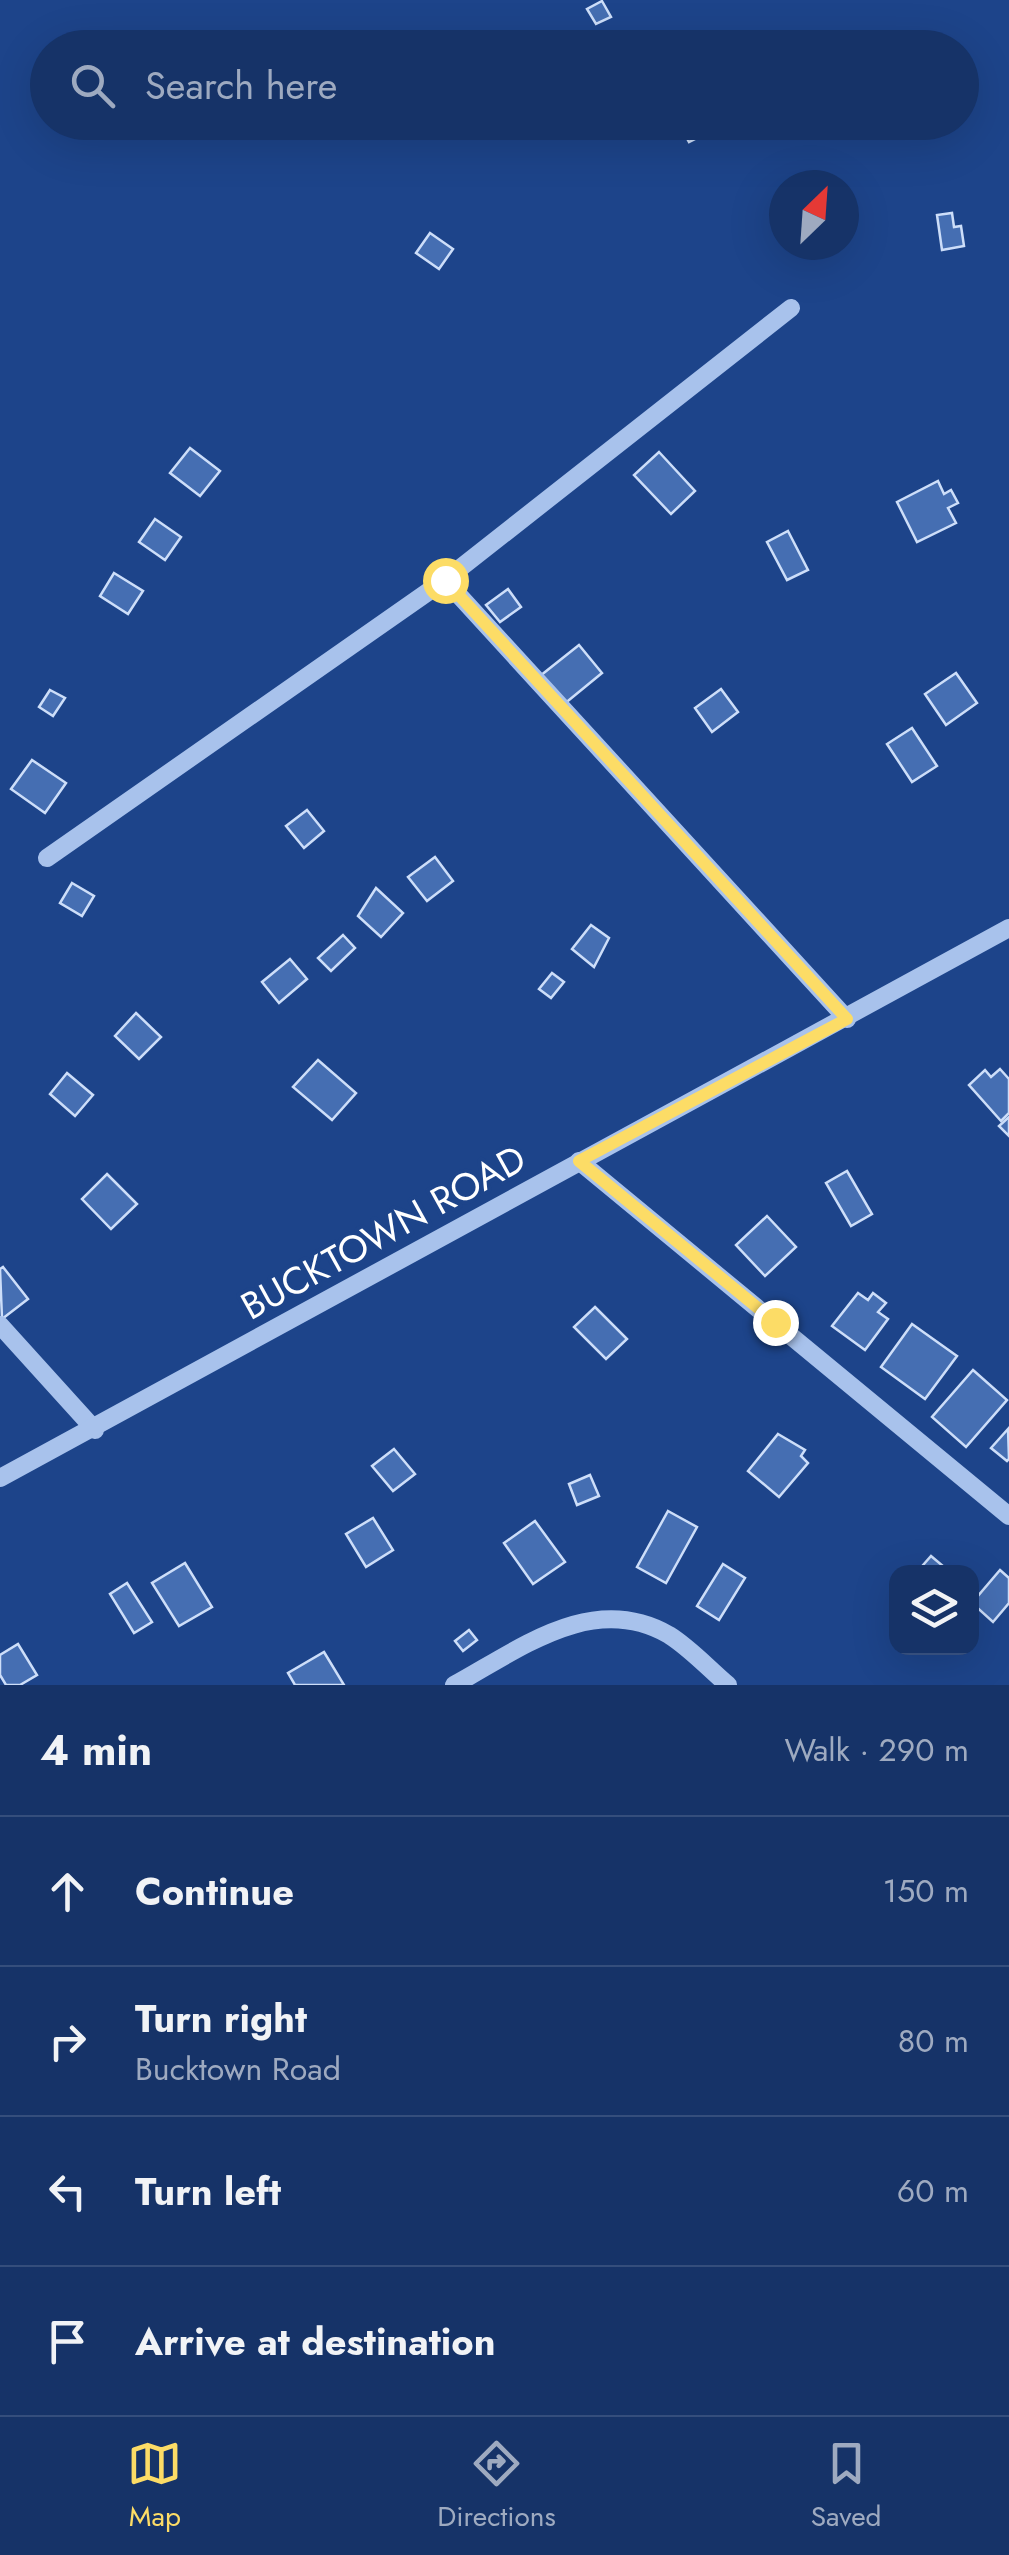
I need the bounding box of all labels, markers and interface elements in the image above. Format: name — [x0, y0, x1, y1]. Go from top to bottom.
search box — [30, 30, 979, 140]
icon: search — [65, 58, 120, 113]
text: Search here — [145, 58, 337, 113]
north arrow — [769, 170, 859, 260]
route start — [423, 558, 469, 604]
street label: BUCKTOWN ROAD — [231, 1131, 535, 1333]
route end — [753, 1300, 799, 1346]
map controls — [889, 1565, 979, 1655]
button: layers — [889, 1565, 979, 1655]
text: 4 min — [40, 1720, 152, 1781]
text: Walk · 290 m — [784, 1727, 969, 1773]
icon: ahead — [40, 1864, 95, 1919]
text: Continue — [135, 1864, 294, 1919]
text: 150 m — [883, 1868, 969, 1914]
text: Turn right — [135, 1991, 307, 2046]
icon: right — [40, 2014, 95, 2069]
text: 80 m — [898, 2018, 969, 2064]
text: Bucktown Road — [135, 2046, 341, 2092]
icon: left — [40, 2164, 95, 2219]
text: Turn left — [135, 2164, 281, 2219]
text: 60 m — [897, 2168, 969, 2214]
icon: arrive — [40, 2314, 95, 2369]
text: Arrive at destination — [135, 2314, 496, 2369]
tab: Map — [127, 2436, 182, 2537]
tab: Directions — [437, 2436, 556, 2537]
tab: Saved — [811, 2436, 882, 2537]

